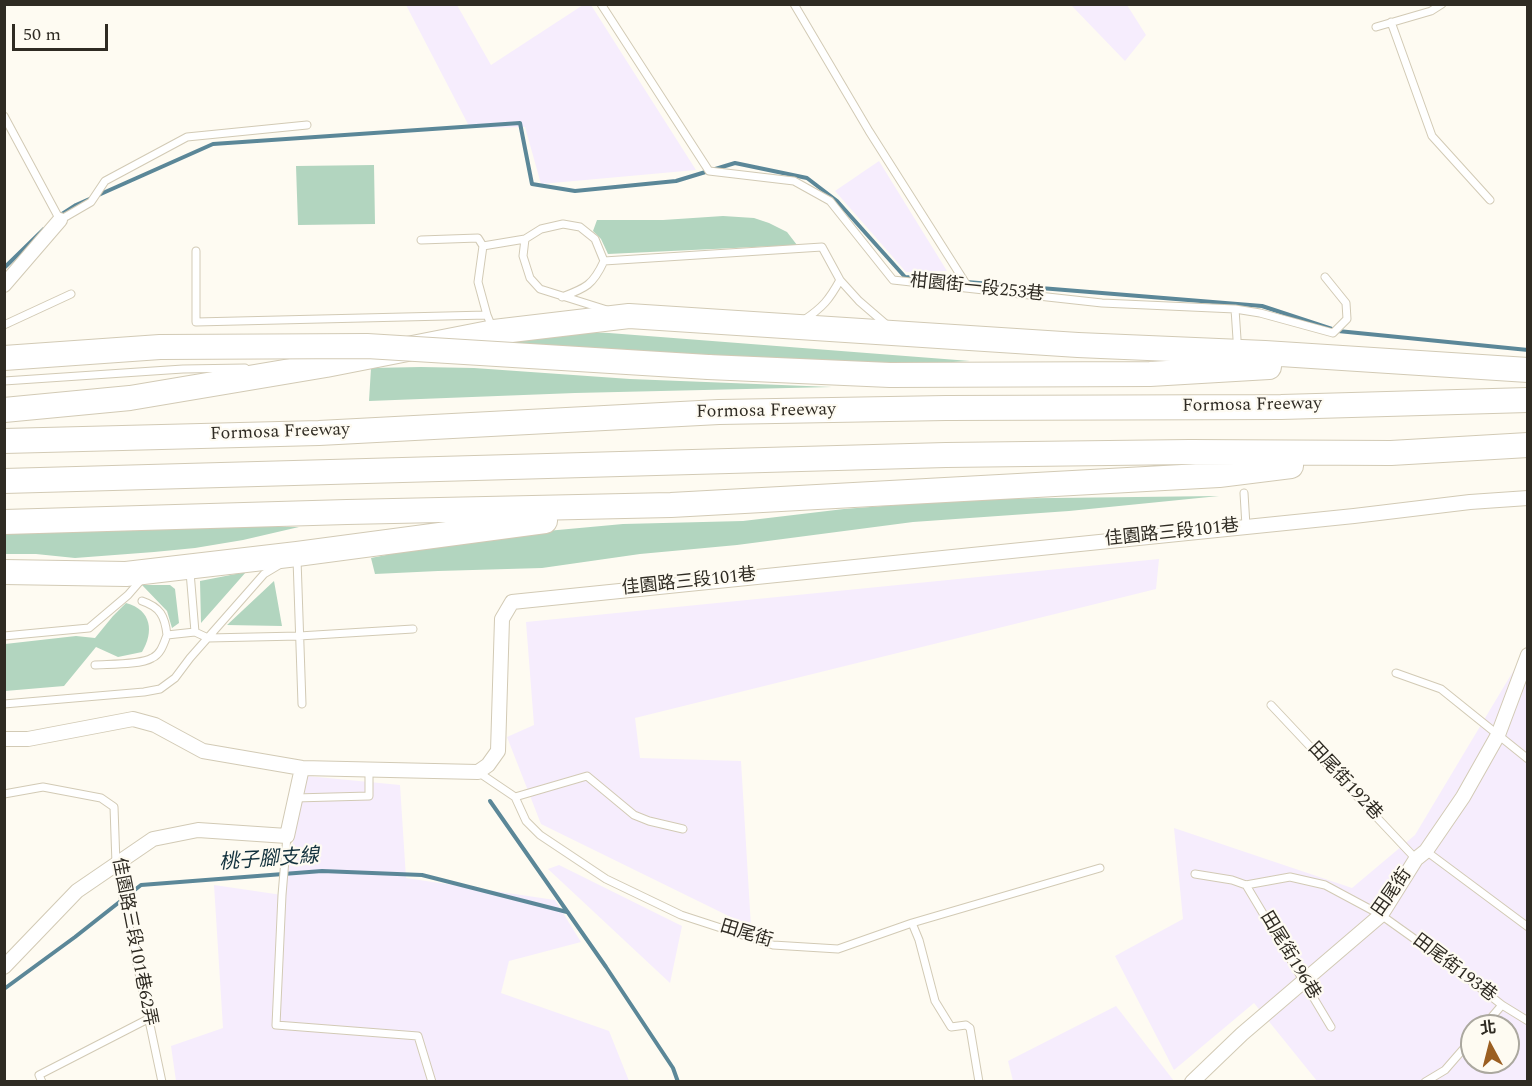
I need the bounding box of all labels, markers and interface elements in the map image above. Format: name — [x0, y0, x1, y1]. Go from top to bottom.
scale bar — [15, 12, 111, 50]
text: 50 m — [23, 21, 61, 48]
street label: 柑園街一段253巷 — [909, 271, 1045, 307]
street label: Formosa Freeway — [1182, 394, 1322, 418]
street label: Formosa Freeway — [696, 400, 836, 424]
street label: Formosa Freeway — [210, 420, 350, 446]
street label: 佳園路三段101巷 — [1104, 516, 1240, 552]
street label: 佳園路三段101巷 — [621, 565, 757, 601]
street label: 田尾街192巷 — [1302, 738, 1386, 826]
water label: 桃子腳支線 — [218, 846, 320, 876]
street label: 佳園路三段101巷62弄 — [106, 856, 160, 1028]
street label: 田尾街 — [1369, 865, 1417, 921]
street label: 田尾街196巷 — [1254, 908, 1324, 1004]
street label: 田尾街 — [717, 917, 775, 953]
street label: 田尾街193巷 — [1408, 931, 1500, 1007]
north arrow — [1460, 1014, 1520, 1074]
text: 北 — [1479, 1015, 1497, 1041]

